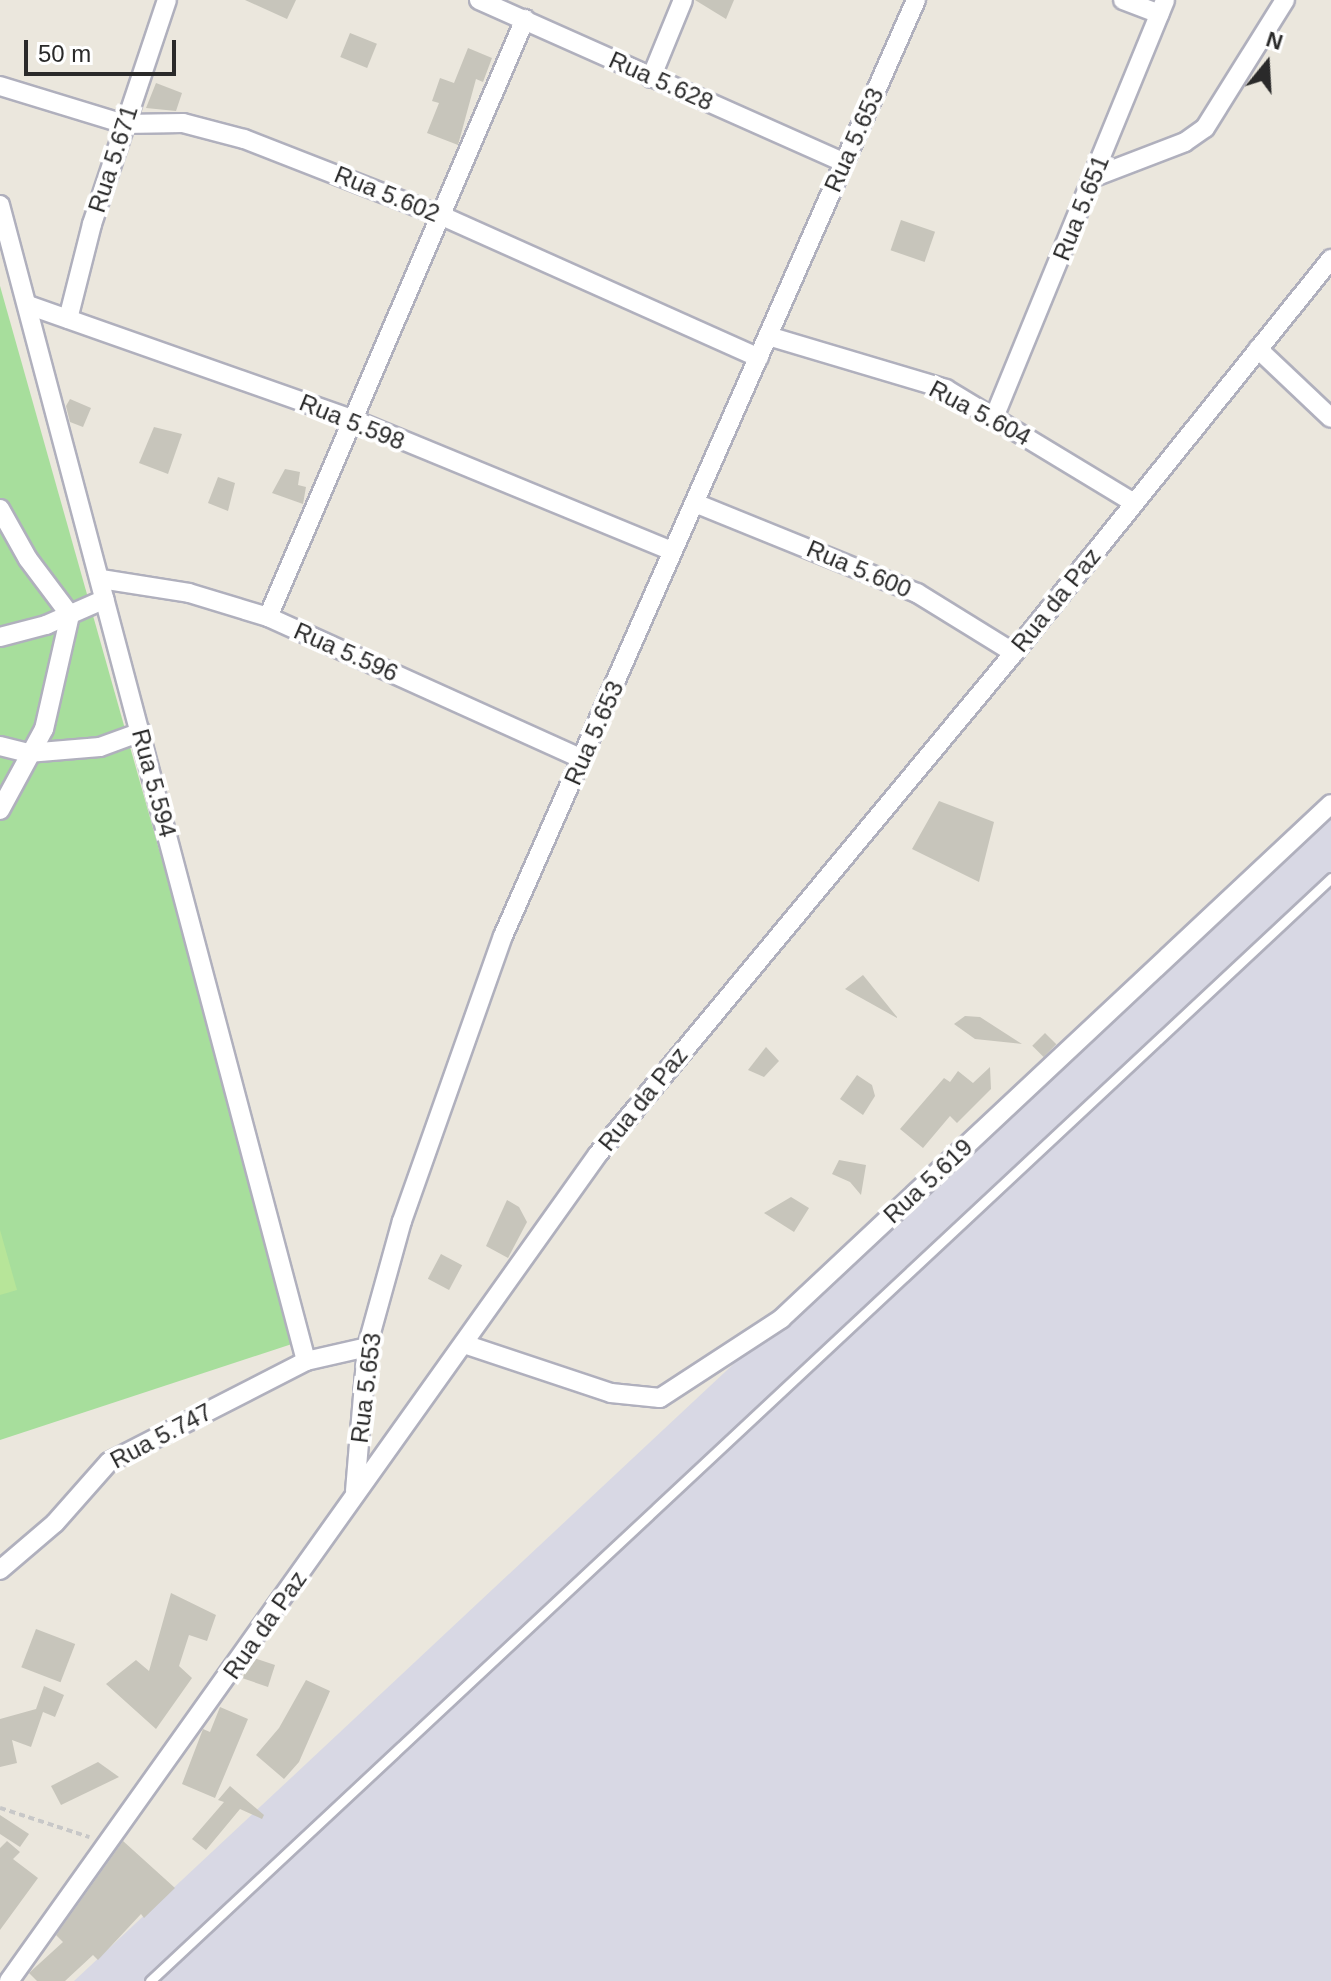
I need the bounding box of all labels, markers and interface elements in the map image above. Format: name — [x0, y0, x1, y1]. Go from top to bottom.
scale bar — [28, 24, 180, 74]
north arrow — [1227, 24, 1307, 104]
text: N — [1263, 26, 1286, 55]
text: 50 m — [38, 40, 91, 67]
street label: Rua 5.628 — [605, 45, 717, 117]
street label: Rua 5.653 — [818, 84, 890, 196]
street label: Rua 5.671 — [82, 102, 144, 216]
street label: Rua 5.651 — [1047, 151, 1115, 265]
street label: Rua 5.602 — [330, 160, 444, 228]
street label: Rua 5.604 — [924, 374, 1036, 452]
street label: Rua 5.598 — [295, 388, 409, 456]
street label: Rua 5.600 — [802, 534, 916, 604]
street label: Rua da Paz — [1005, 542, 1107, 658]
street label: Rua 5.596 — [290, 616, 402, 688]
street label: Rua 5.653 — [558, 677, 630, 789]
street label: Rua 5.594 — [126, 726, 182, 840]
street label: Rua da Paz — [592, 1041, 694, 1157]
street label: Rua 5.619 — [878, 1133, 978, 1229]
street label: Rua 5.653 — [345, 1331, 387, 1445]
street label: Rua 5.747 — [105, 1397, 217, 1475]
street label: Rua da Paz — [217, 1565, 313, 1685]

